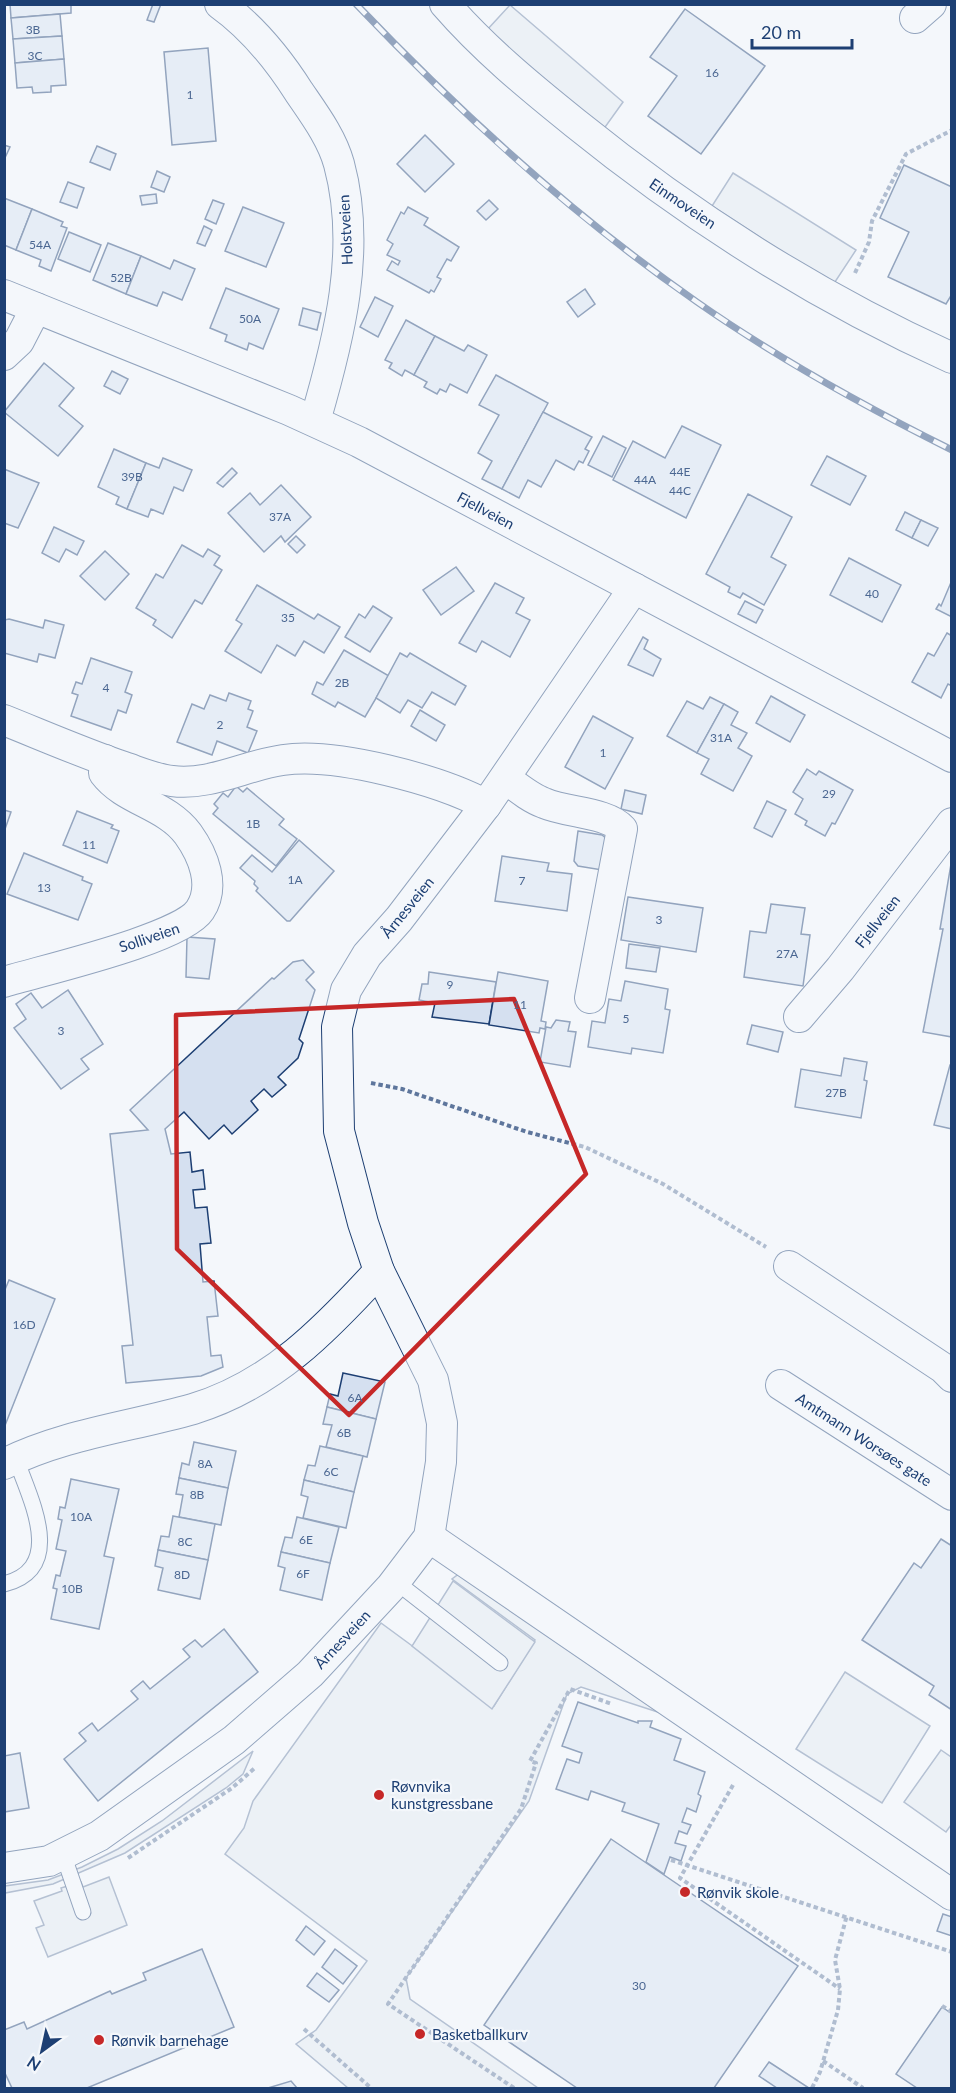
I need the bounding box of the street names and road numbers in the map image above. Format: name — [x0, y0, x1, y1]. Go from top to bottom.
street label: Einmoveien — [646, 174, 720, 232]
street label: Holstveien — [334, 194, 356, 266]
street label: Fjellveien — [454, 487, 518, 533]
street label: Årnesveien — [377, 873, 437, 941]
street label: Fjellveien — [851, 891, 903, 951]
street label: Solliveien — [116, 918, 182, 956]
street label: Amtmann Worsøes gate — [793, 1388, 935, 1490]
street label: Årnesveien — [310, 1606, 374, 1672]

